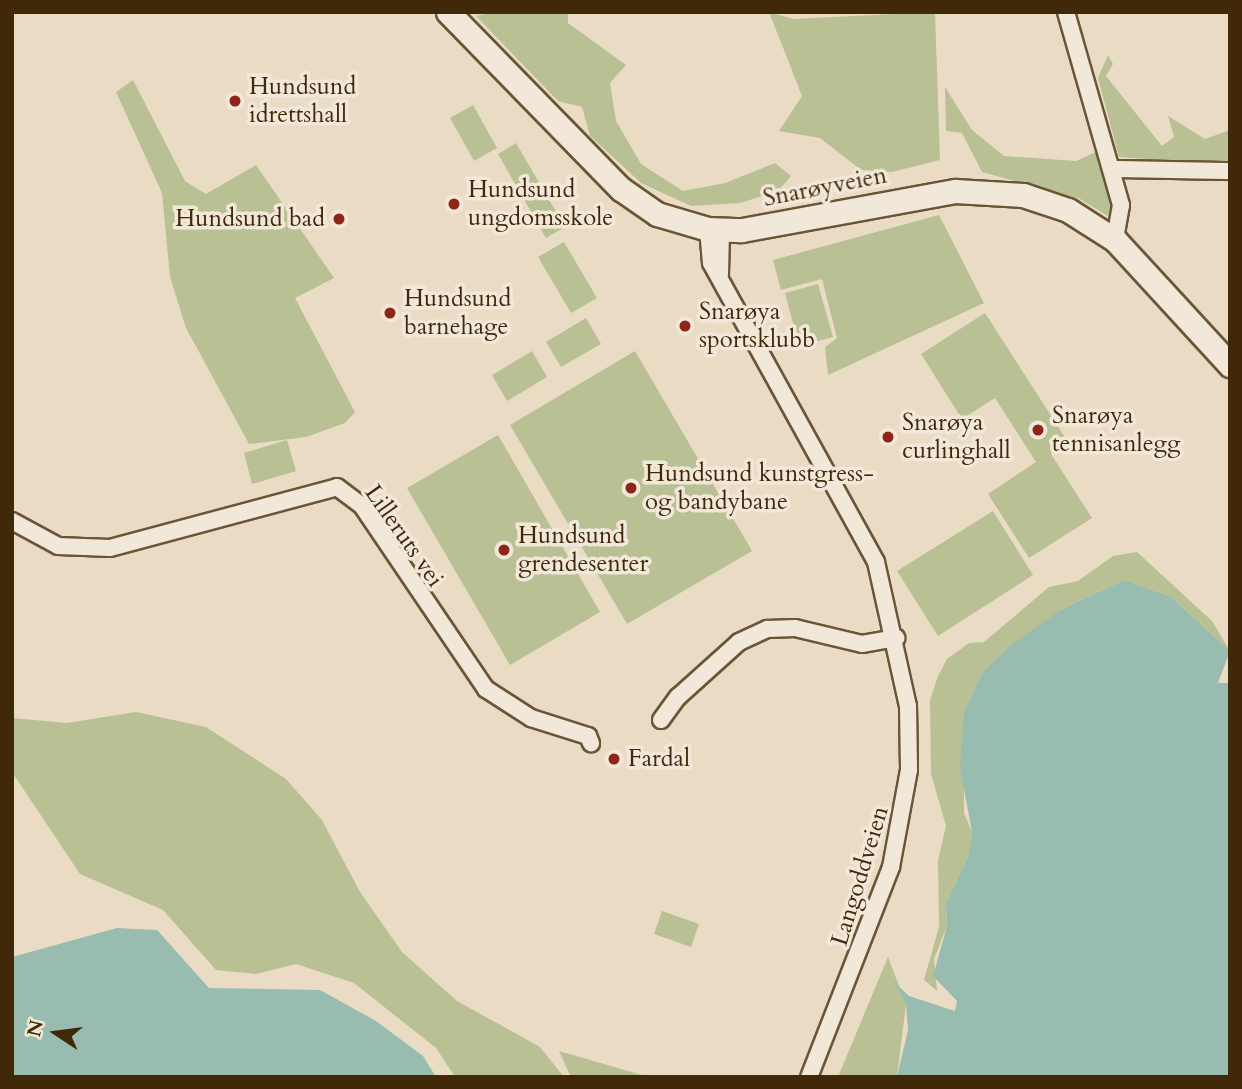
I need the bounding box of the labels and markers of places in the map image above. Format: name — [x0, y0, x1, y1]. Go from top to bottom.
place label: Hundsund idrettshall — [249, 73, 356, 129]
marker: Hundsund idrettshall — [227, 93, 243, 109]
place label: Hundsund ungdomsskole — [468, 176, 613, 232]
marker: Hundsund ungdomsskole — [446, 196, 462, 212]
place label: Hundsund bad — [175, 205, 325, 233]
marker: Hundsund bad — [331, 211, 347, 227]
place label: Hundsund barnehage — [404, 285, 511, 341]
place label: Snarøya sportsklubb — [699, 298, 815, 354]
marker: Hundsund barnehage — [382, 305, 398, 321]
marker: Snarøya sportsklubb — [677, 318, 693, 334]
place label: Snarøya tennisanlegg — [1052, 402, 1180, 458]
place label: Snarøya curlinghall — [902, 409, 1011, 465]
marker: Snarøya tennisanlegg — [1030, 422, 1046, 438]
marker: Snarøya curlinghall — [880, 429, 896, 445]
place label: Hundsund kunstgress- og bandybane — [645, 460, 874, 516]
marker: Hundsund kunstgress- og bandybane — [623, 480, 639, 496]
place label: Hundsund grendesenter — [518, 522, 648, 578]
marker: Hundsund grendesenter — [496, 542, 512, 558]
place label: Fardal — [628, 745, 690, 773]
marker: Fardal — [606, 751, 622, 767]

